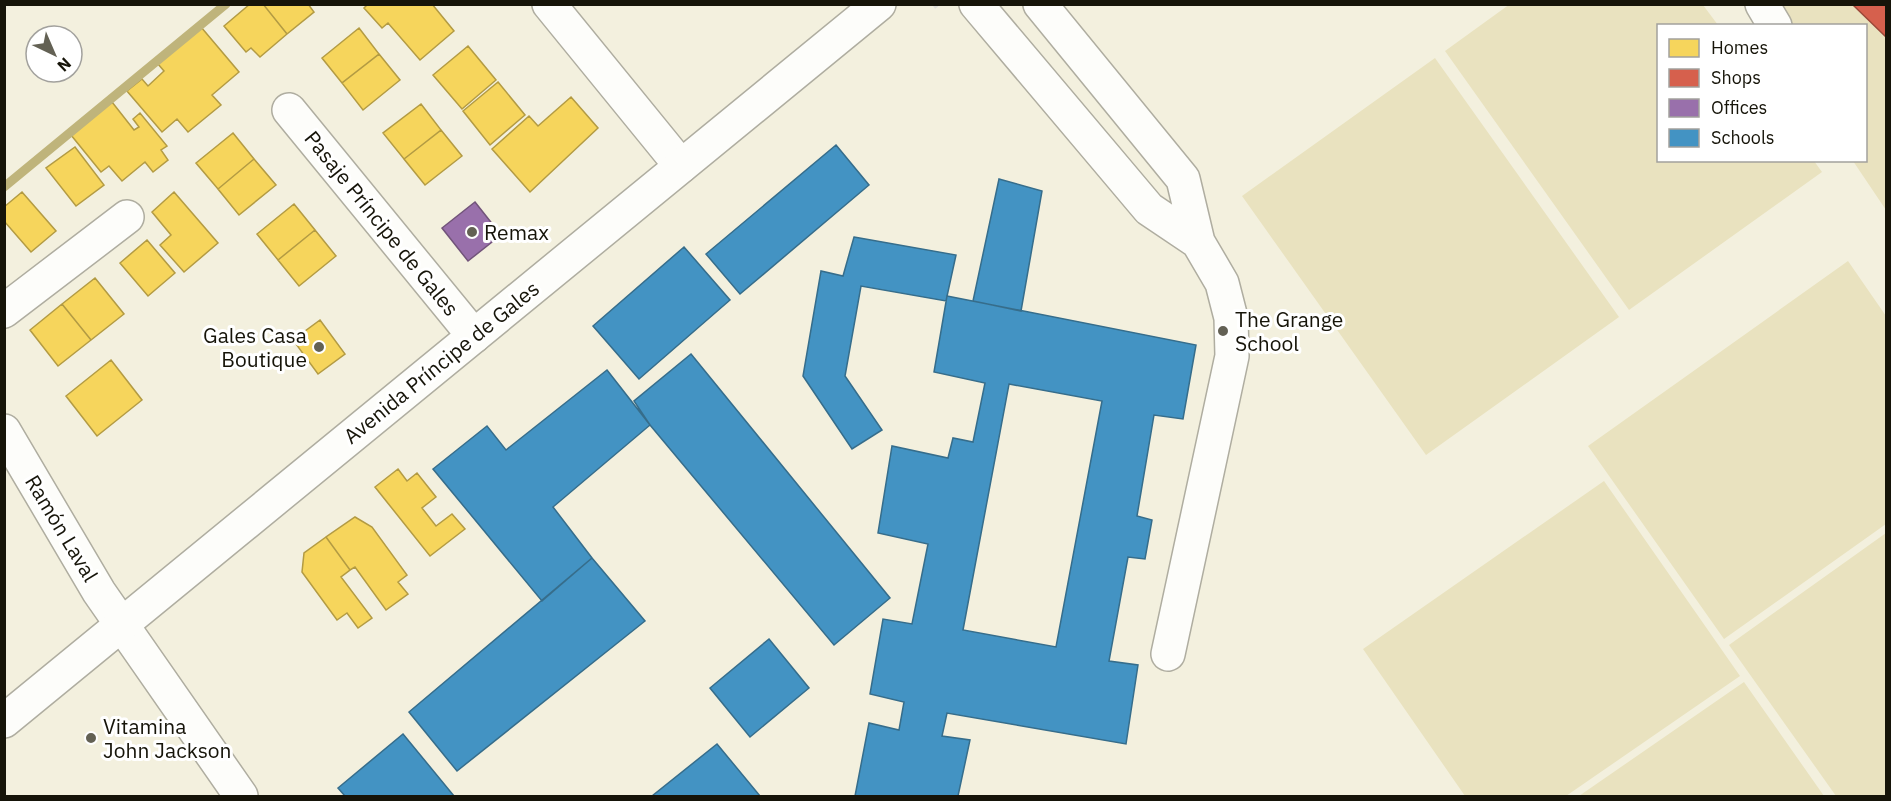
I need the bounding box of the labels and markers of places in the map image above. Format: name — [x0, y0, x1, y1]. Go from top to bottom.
place label: Remax — [484, 218, 549, 246]
marker: Remax — [465, 225, 479, 239]
place label: The Grange School — [1235, 305, 1343, 357]
place label: Gales Casa Boutique — [203, 321, 307, 373]
marker: The Grange School — [1216, 324, 1230, 338]
marker: Gales Casa Boutique — [312, 340, 326, 354]
place label: Vitamina John Jackson — [103, 712, 232, 764]
marker: Vitamina John Jackson — [84, 731, 98, 745]

